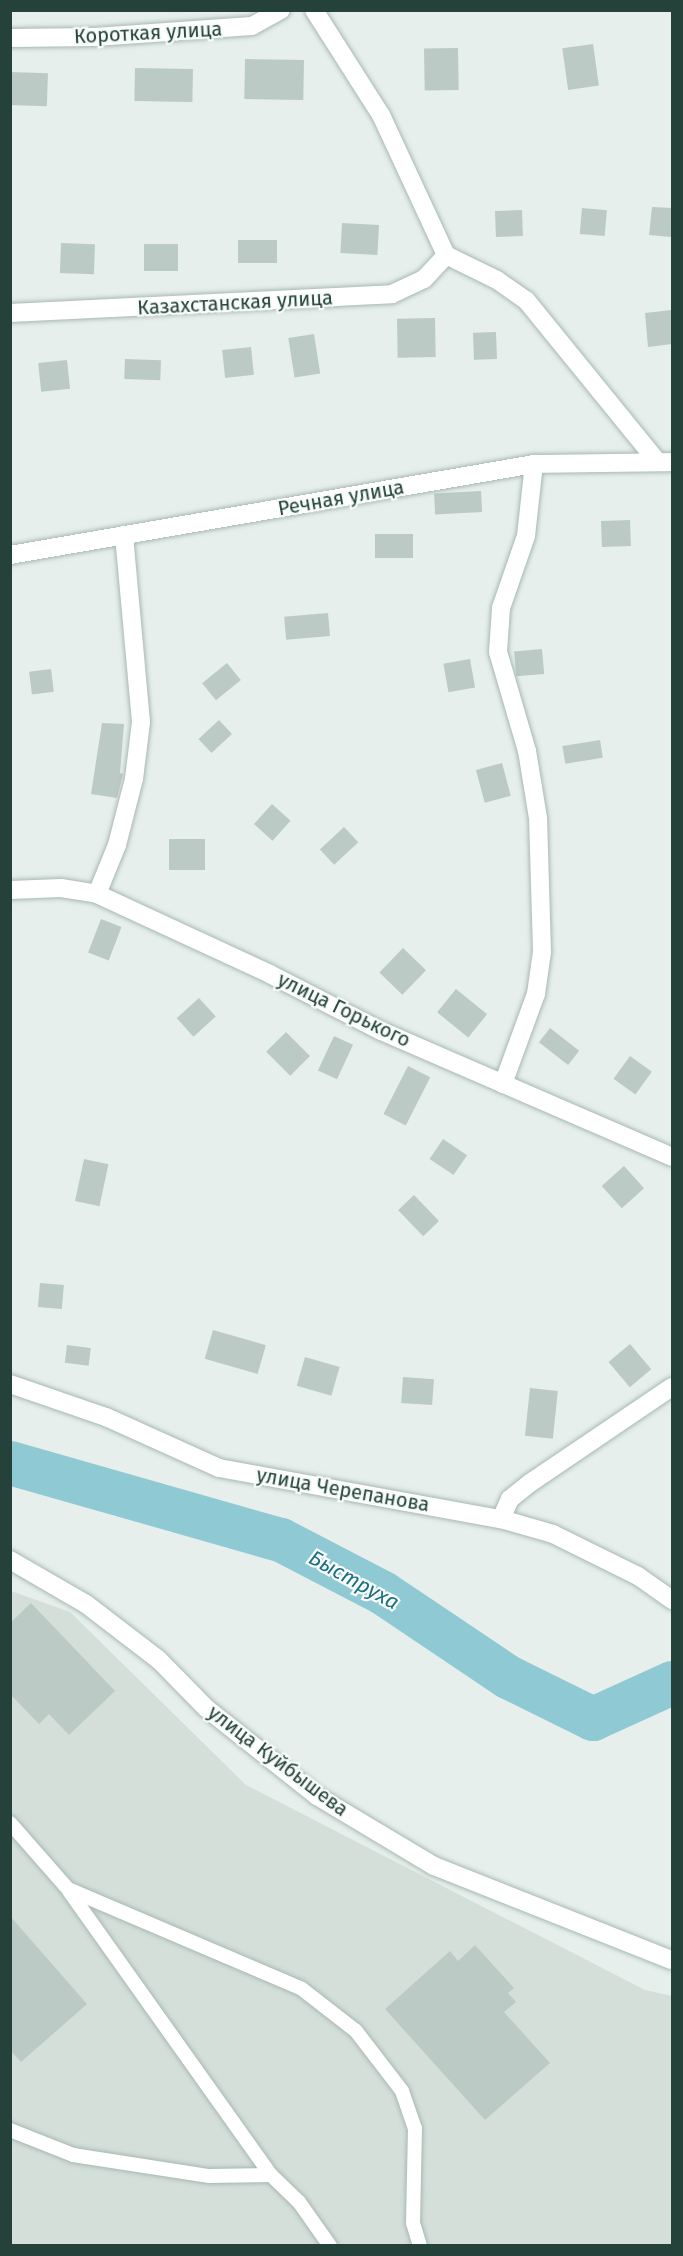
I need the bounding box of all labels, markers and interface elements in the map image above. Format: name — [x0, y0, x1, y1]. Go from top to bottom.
street label: Короткая улица — [73, 17, 223, 49]
street label: Казахстанская улица — [137, 286, 333, 320]
street label: Речная улица — [276, 475, 406, 521]
street label: улица Горького — [274, 967, 414, 1053]
street label: улица Черепанова — [255, 1463, 431, 1517]
water label: Быструха — [305, 1545, 403, 1615]
street label: улица Куйбышева — [203, 1700, 353, 1822]

